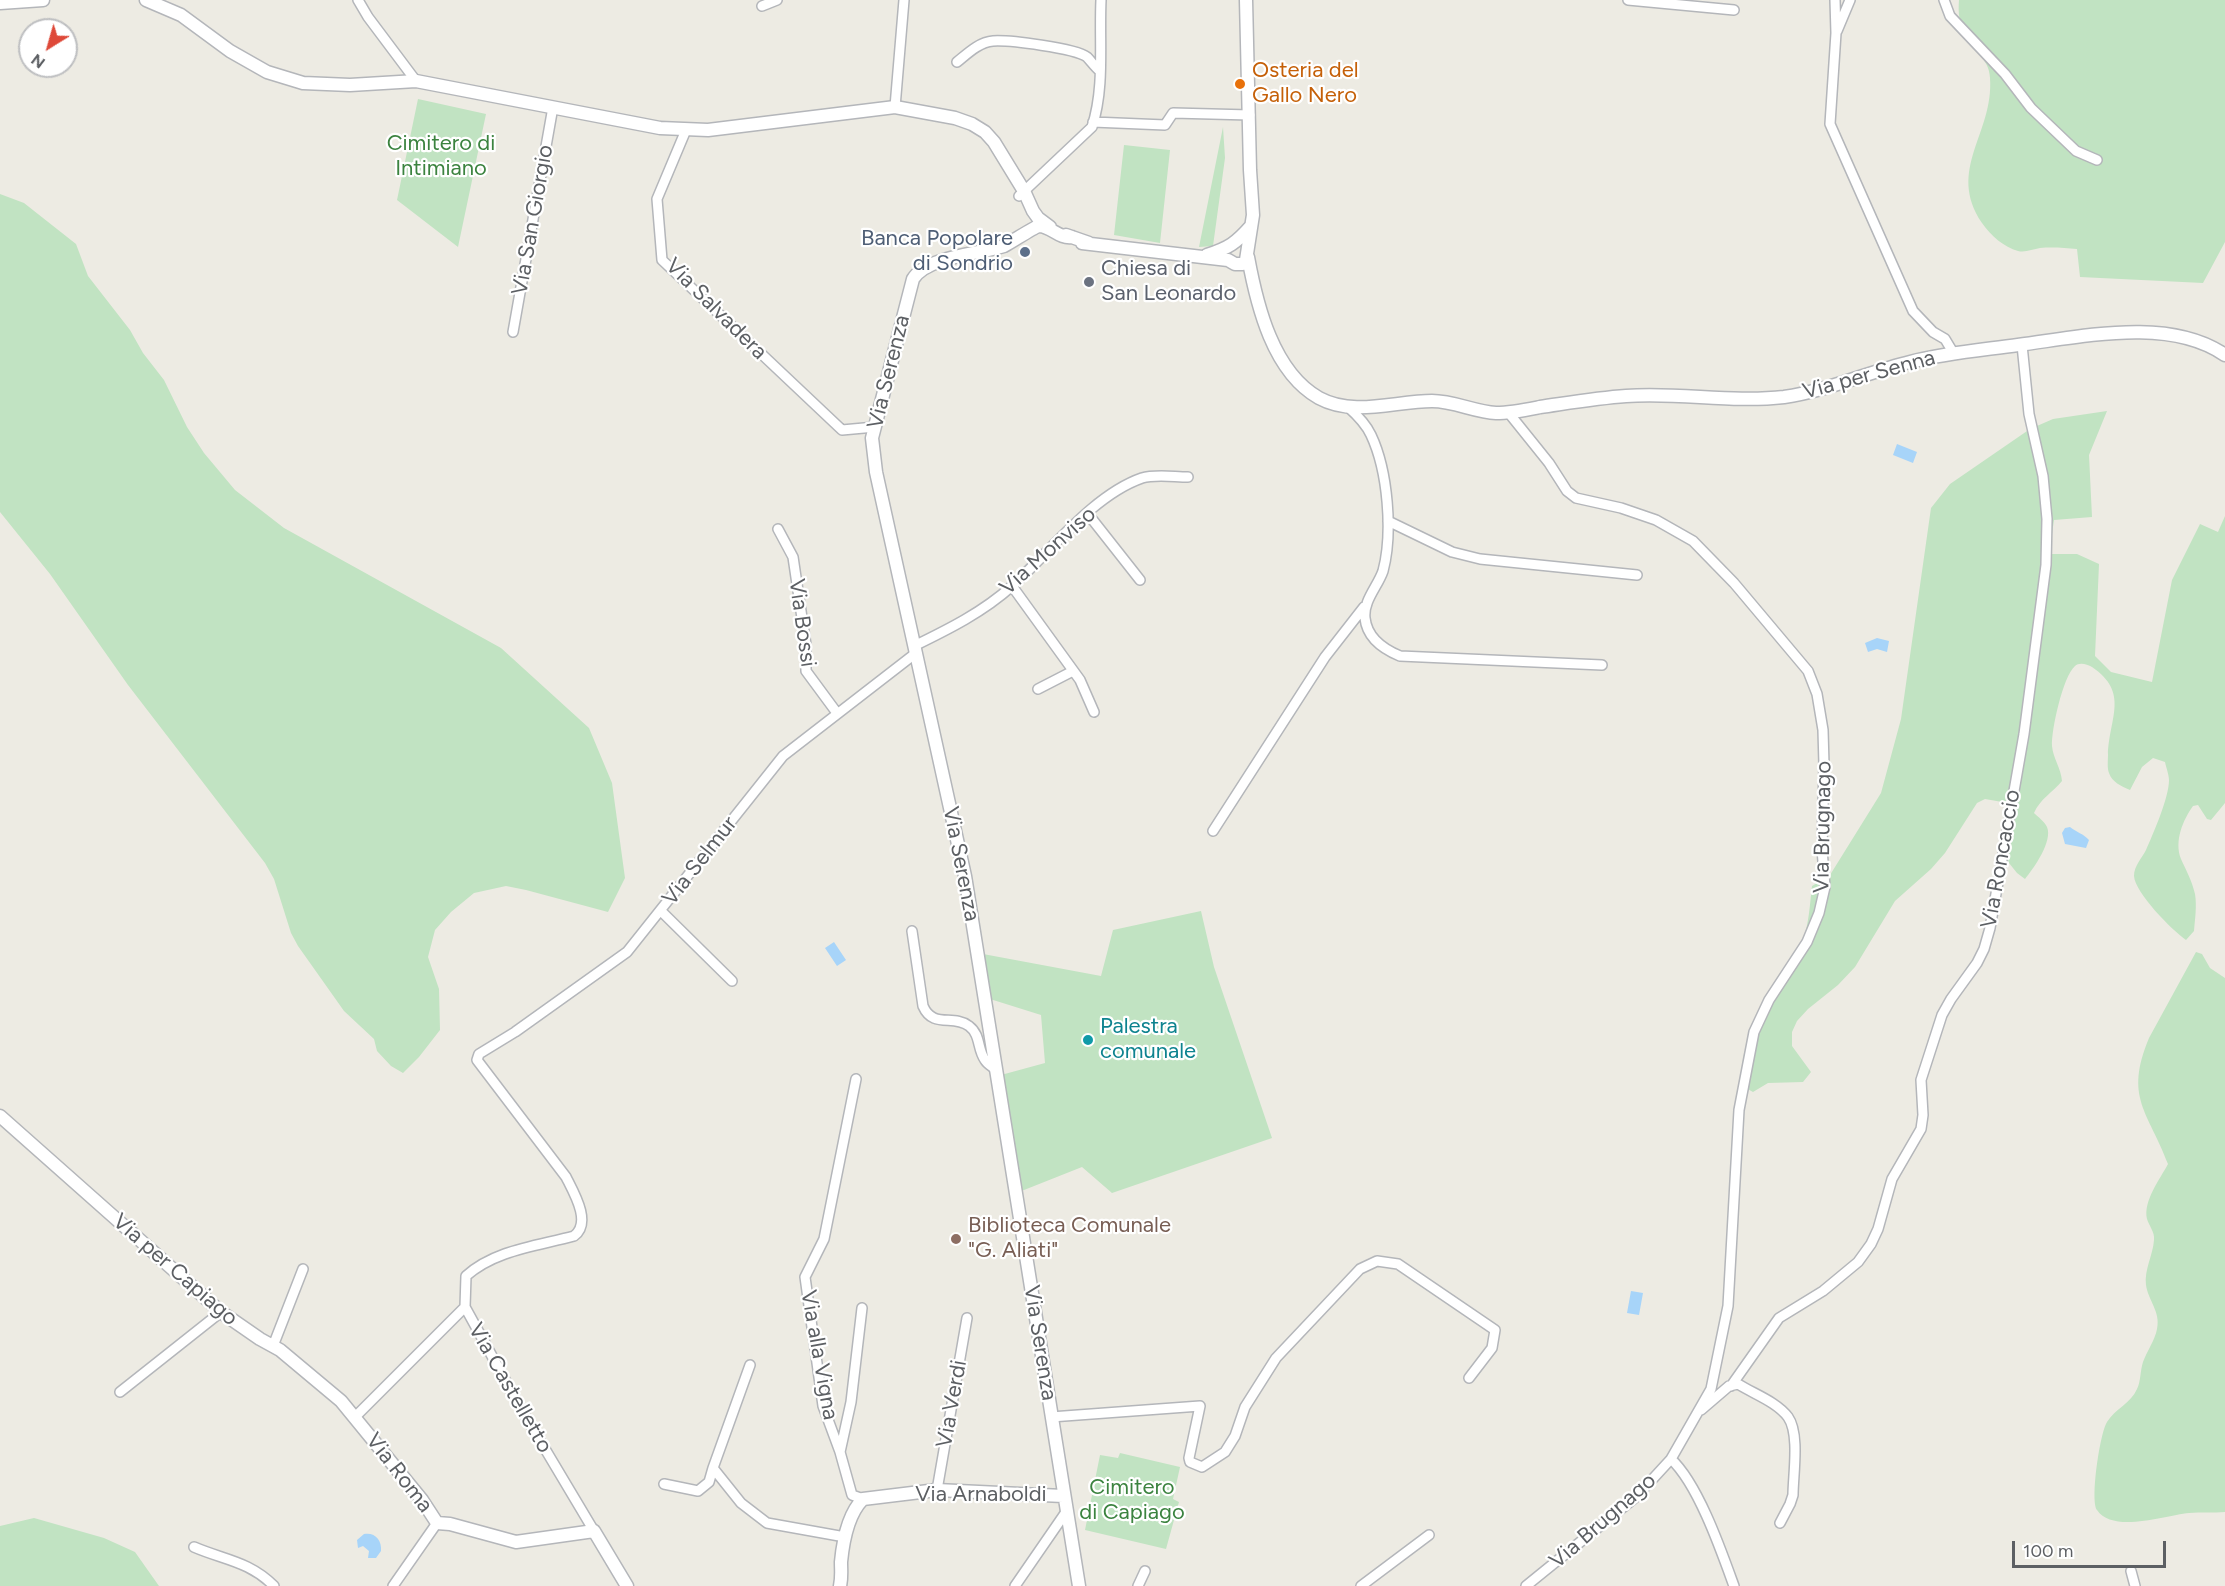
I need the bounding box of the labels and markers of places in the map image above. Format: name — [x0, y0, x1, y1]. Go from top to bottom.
place label: Osteria del Gallo Nero — [1252, 58, 1359, 110]
marker: Osteria del Gallo Nero — [1233, 77, 1247, 91]
place label: Banca Popolare di Sondrio — [861, 226, 1013, 278]
marker: Banca Popolare di Sondrio — [1018, 245, 1032, 259]
place label: Chiesa di San Leonardo — [1101, 256, 1236, 308]
marker: Chiesa di San Leonardo — [1082, 275, 1096, 289]
place label: Palestra comunale — [1100, 1014, 1196, 1066]
marker: Palestra comunale — [1081, 1033, 1095, 1047]
place label: Biblioteca Comunale "G. Aliati" — [968, 1213, 1171, 1264]
marker: Biblioteca Comunale "G. Aliati" — [949, 1232, 963, 1246]

